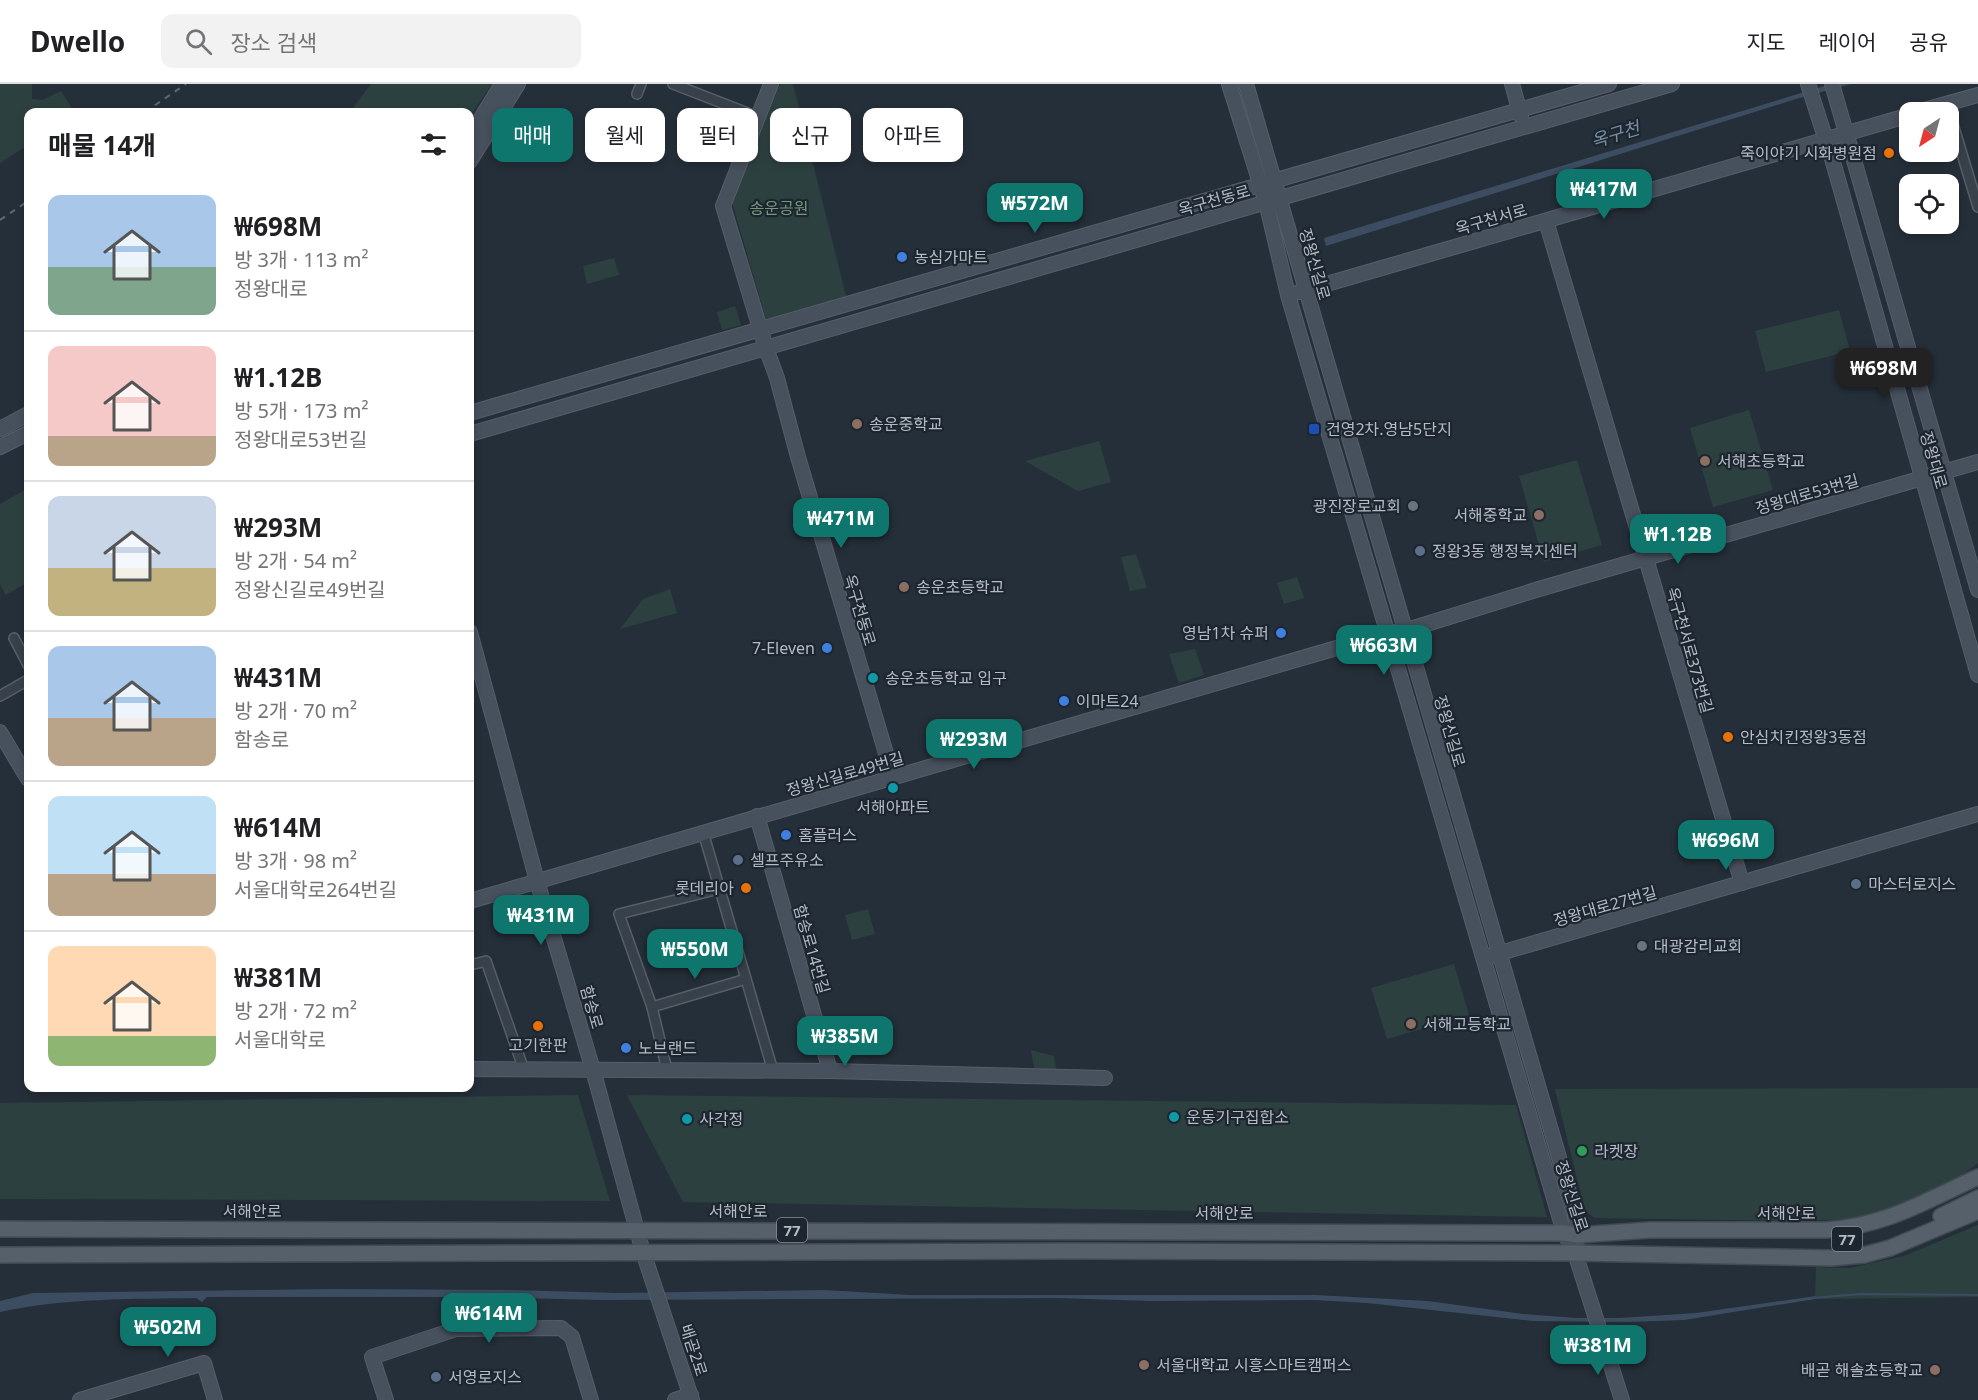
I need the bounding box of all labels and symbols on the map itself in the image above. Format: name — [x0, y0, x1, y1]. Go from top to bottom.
north arrow — [1899, 102, 1959, 162]
water label: 옥구천 — [1588, 115, 1645, 153]
place label: 죽이야기 시화병원점 — [1740, 142, 1877, 164]
marker: 죽이야기 시화병원점 — [1882, 146, 1896, 160]
pin: ₩417M — [1562, 169, 1646, 220]
street label: 옥구천동로 — [1176, 179, 1253, 221]
pin: ₩572M — [993, 183, 1077, 234]
park label: 송운공원 — [750, 197, 808, 219]
street label: 옥구천서로 — [1453, 198, 1530, 240]
street label: 정왕신길로 — [1294, 226, 1336, 303]
place label: 농심가마트 — [914, 246, 988, 268]
marker: 농심가마트 — [895, 250, 909, 264]
pin: ₩698M — [1842, 348, 1926, 399]
place label: 송운중학교 — [869, 413, 943, 435]
marker: 송운중학교 — [850, 417, 864, 431]
place label: 건영2차.영남5단지 — [1326, 418, 1452, 440]
marker: 건영2차.영남5단지 — [1307, 422, 1321, 436]
street label: 정왕대로 — [1915, 429, 1953, 492]
place label: 서해초등학교 — [1717, 450, 1805, 472]
marker: 서해초등학교 — [1698, 454, 1712, 468]
street label: 정왕대로53번길 — [1753, 469, 1861, 519]
place label: 광진장로교회 — [1313, 495, 1401, 517]
pin: ₩471M — [799, 498, 883, 549]
marker: 광진장로교회 — [1406, 499, 1420, 513]
place label: 서해중학교 — [1453, 504, 1527, 526]
marker: 서해중학교 — [1532, 508, 1546, 522]
pin: ₩1.12B — [1629, 514, 1727, 565]
place label: 정왕3동 행정복지센터 — [1432, 540, 1578, 562]
marker: 정왕3동 행정복지센터 — [1413, 544, 1427, 558]
street label: 옥구천동로 — [839, 572, 881, 649]
place label: 송운초등학교 — [916, 576, 1004, 598]
marker: 송운초등학교 — [897, 580, 911, 594]
street label: 옥구천서로373번길 — [1661, 584, 1719, 716]
place label: 영남1차 슈퍼 — [1182, 622, 1269, 644]
pin: ₩663M — [1342, 625, 1426, 676]
marker: 영남1차 슈퍼 — [1274, 626, 1288, 640]
place label: 7-Eleven — [752, 637, 815, 659]
marker: 7-Eleven — [820, 641, 834, 655]
place label: 송운초등학교 입구 — [885, 667, 1007, 689]
marker: 송운초등학교 입구 — [866, 671, 880, 685]
place label: 이마트24 — [1076, 690, 1138, 712]
street label: 정왕신길로 — [1429, 693, 1471, 770]
marker: 이마트24 — [1057, 694, 1071, 708]
pin: ₩293M — [932, 719, 1016, 770]
place label: 안심치킨정왕3동점 — [1740, 726, 1867, 748]
marker: 안심치킨정왕3동점 — [1721, 730, 1735, 744]
street label: 정왕신길로49번길 — [784, 747, 906, 801]
marker: 서해아파트 — [886, 781, 900, 795]
place label: 서해아파트 — [856, 796, 930, 818]
pin: ₩696M — [1684, 820, 1768, 871]
place label: 홈플러스 — [798, 824, 857, 846]
marker: 홈플러스 — [779, 828, 793, 842]
place label: 셀프주유소 — [750, 849, 824, 871]
marker: 셀프주유소 — [731, 853, 745, 867]
place label: 마스터로지스 — [1868, 873, 1956, 895]
place label: 롯데리아 — [675, 877, 734, 899]
marker: 마스터로지스 — [1849, 877, 1863, 891]
marker: 롯데리아 — [739, 881, 753, 895]
street label: 정왕대로27번길 — [1551, 881, 1659, 931]
pin: ₩431M — [499, 895, 583, 946]
street label: 함송로14번길 — [789, 902, 835, 996]
pin: ₩550M — [653, 929, 737, 980]
place label: 대광감리교회 — [1654, 935, 1742, 957]
marker: 대광감리교회 — [1635, 939, 1649, 953]
street label: 함송로 — [575, 983, 609, 1032]
place label: 서해고등학교 — [1423, 1013, 1511, 1035]
pin: ₩385M — [803, 1016, 887, 1067]
marker: 서해고등학교 — [1404, 1017, 1418, 1031]
marker: 고기한판 — [531, 1019, 545, 1033]
place label: 고기한판 — [509, 1034, 568, 1056]
place label: 노브랜드 — [638, 1037, 697, 1059]
marker: 노브랜드 — [619, 1041, 633, 1055]
place label: 운동기구집합소 — [1186, 1106, 1289, 1128]
place label: 사각정 — [699, 1108, 743, 1130]
marker: 운동기구집합소 — [1167, 1110, 1181, 1124]
marker: 사각정 — [680, 1112, 694, 1126]
place label: 라켓장 — [1594, 1140, 1638, 1162]
marker: 라켓장 — [1575, 1144, 1589, 1158]
street label: 정왕신길로 — [1550, 1158, 1594, 1235]
street label: 서해안로 — [223, 1200, 282, 1222]
street label: 서해안로 — [709, 1200, 768, 1222]
street label: 서해안로 — [1195, 1202, 1254, 1224]
street label: 서해안로 — [1757, 1202, 1816, 1224]
road number: 77 — [777, 1218, 807, 1242]
road number: 77 — [1832, 1227, 1862, 1251]
pin: ₩614M — [447, 1293, 531, 1344]
pin: ₩502M — [126, 1307, 210, 1358]
street label: 배곧2로 — [675, 1321, 713, 1379]
pin: ₩381M — [1556, 1325, 1640, 1376]
place label: 서울대학교 시흥스마트캠퍼스 — [1156, 1354, 1352, 1376]
marker: 서울대학교 시흥스마트캠퍼스 — [1137, 1358, 1151, 1372]
place label: 배곧 해솔초등학교 — [1801, 1359, 1923, 1381]
marker: 배곧 해솔초등학교 — [1928, 1363, 1942, 1377]
place label: 서영로지스 — [448, 1366, 522, 1388]
marker: 서영로지스 — [429, 1370, 443, 1384]

